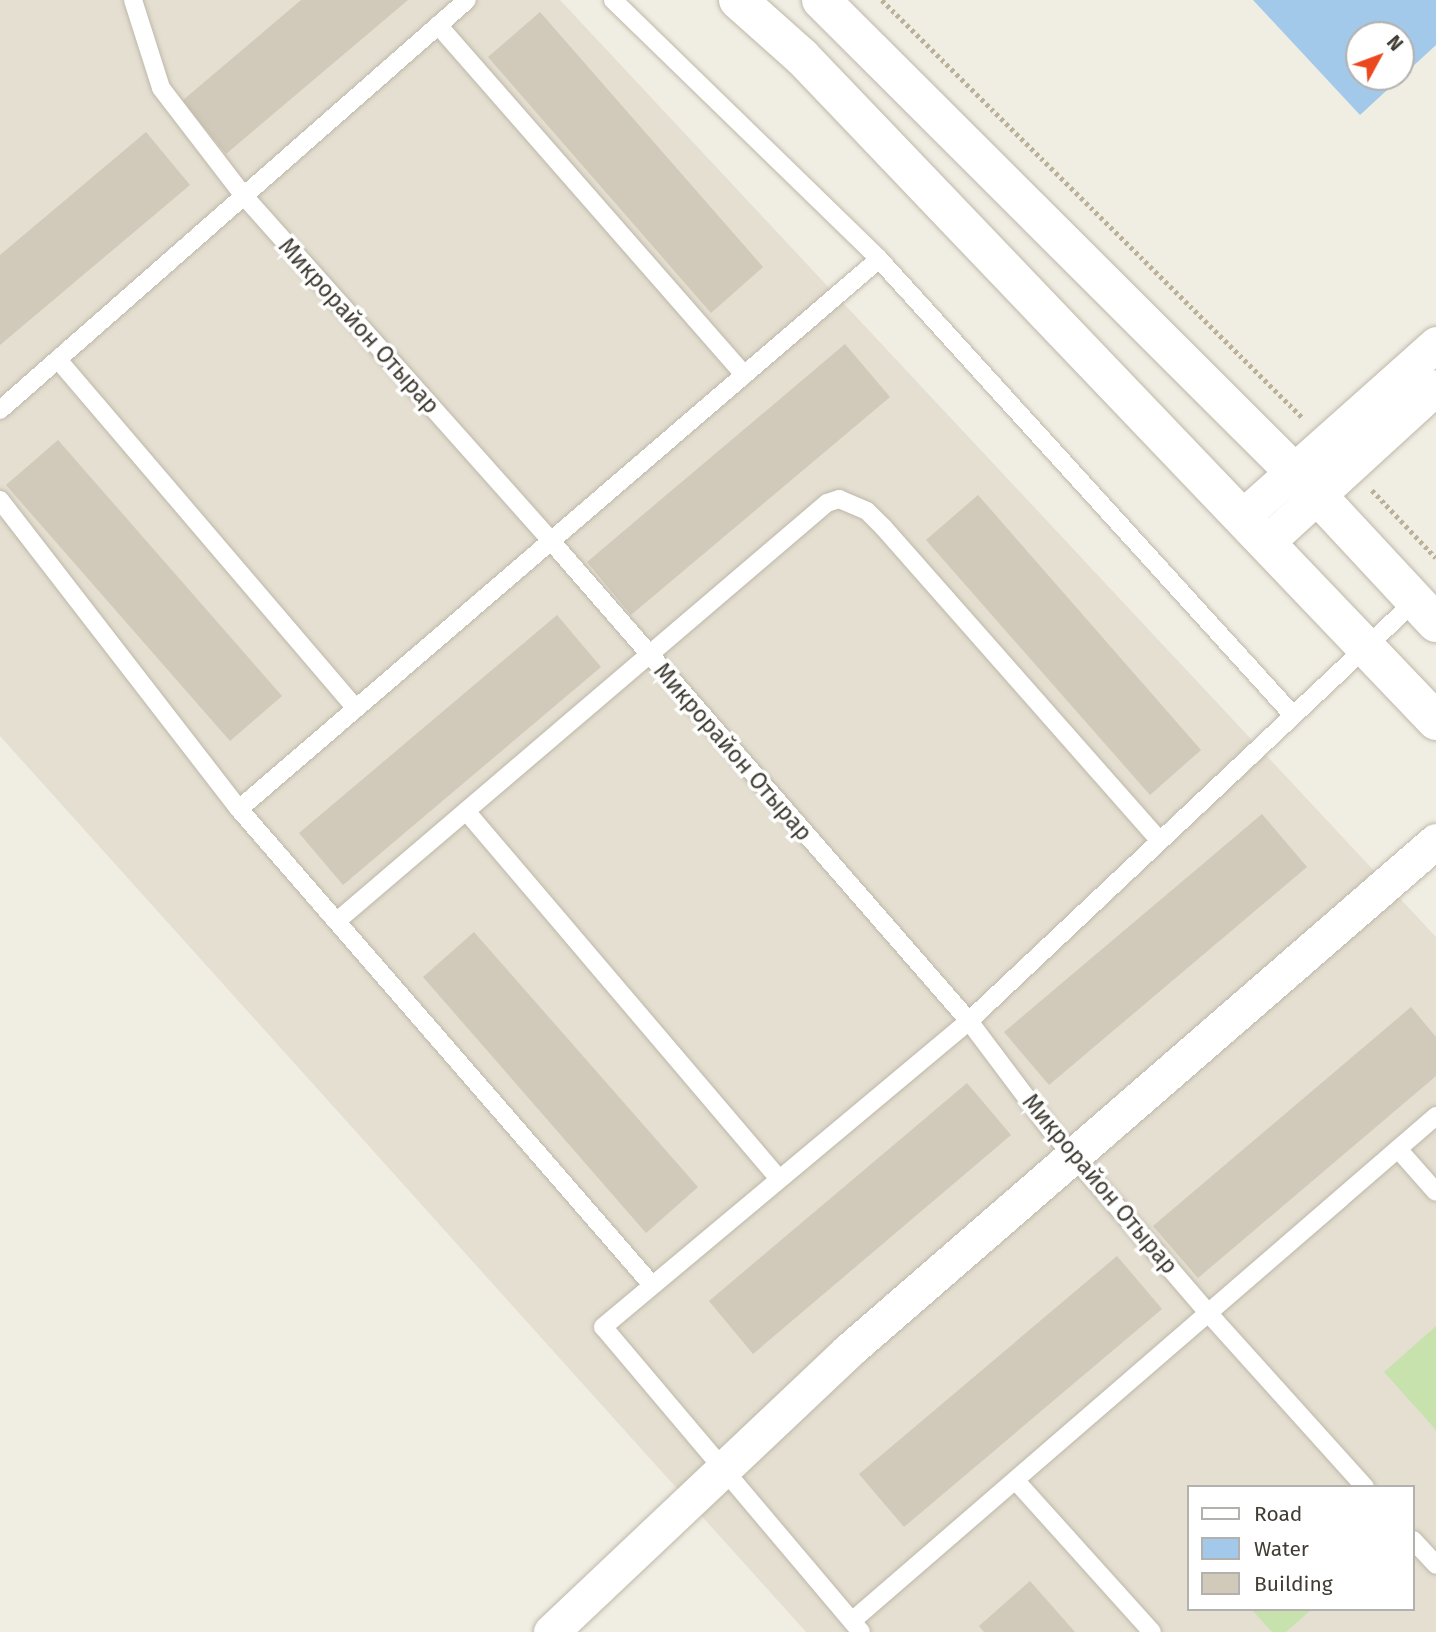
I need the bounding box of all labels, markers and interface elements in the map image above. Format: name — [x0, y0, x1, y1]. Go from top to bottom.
north arrow — [1345, 21, 1415, 91]
text: N — [1382, 31, 1408, 56]
street label: Микрорайон Отырар — [273, 233, 445, 419]
street label: Микрорайон Отырар — [648, 658, 818, 846]
street label: Микрорайон Отырар — [1017, 1088, 1183, 1280]
legend — [1188, 1485, 1415, 1611]
text: Road — [1254, 1501, 1302, 1527]
text: Water — [1254, 1536, 1309, 1562]
text: Building — [1254, 1571, 1333, 1597]

